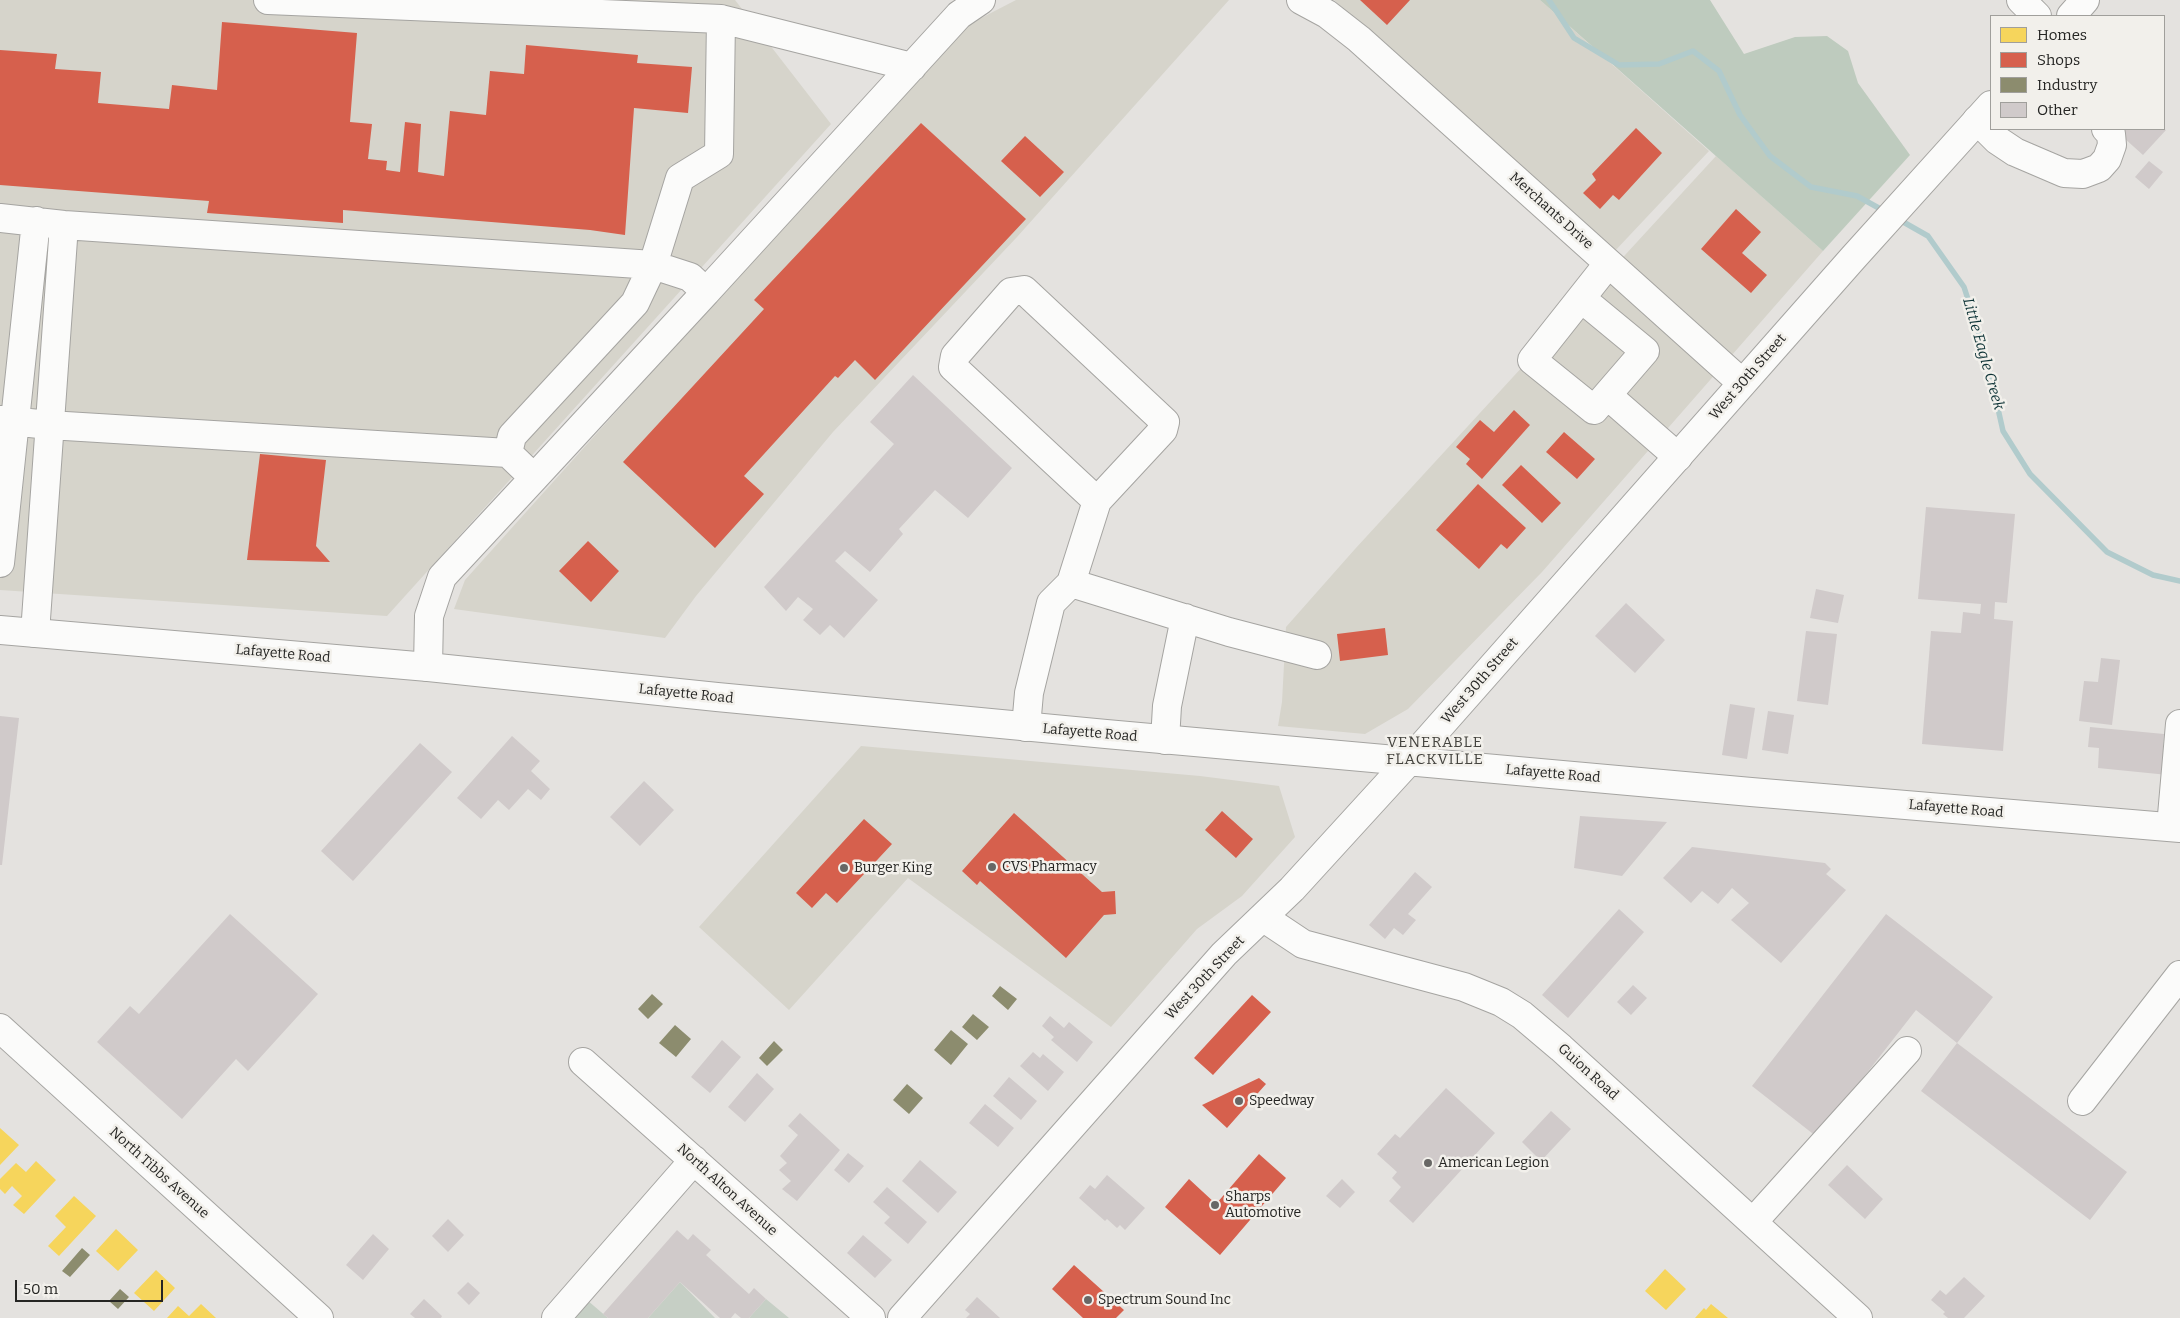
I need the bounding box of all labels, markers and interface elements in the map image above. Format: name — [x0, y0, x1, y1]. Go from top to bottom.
legend — [1990, 15, 2165, 130]
text: Homes — [2037, 26, 2087, 44]
text: Shops — [2037, 51, 2080, 69]
text: Industry — [2037, 76, 2097, 94]
text: Other — [2037, 101, 2078, 119]
street label: Merchants Drive — [1506, 169, 1596, 253]
water label: Little Eagle Creek — [1958, 296, 2008, 412]
street label: West 30th Street — [1706, 331, 1790, 423]
street label: West 30th Street — [1438, 635, 1522, 727]
street label: Lafayette Road — [235, 641, 331, 667]
street label: Lafayette Road — [638, 681, 734, 707]
street label: Lafayette Road — [1042, 720, 1138, 746]
district label: VENERABLE FLACKVILLE — [1385, 734, 1485, 769]
street label: Lafayette Road — [1505, 761, 1601, 787]
street label: Lafayette Road — [1908, 796, 2004, 822]
place label: CVS Pharmacy — [1002, 859, 1097, 875]
place label: Burger King — [854, 860, 932, 876]
marker: CVS Pharmacy — [986, 861, 998, 873]
marker: Burger King — [838, 862, 850, 874]
street label: West 30th Street — [1162, 933, 1248, 1023]
street label: Guion Road — [1554, 1040, 1622, 1104]
place label: Speedway — [1249, 1093, 1314, 1109]
marker: Speedway — [1233, 1095, 1245, 1107]
street label: North Tibbs Avenue — [106, 1124, 212, 1222]
street label: North Alton Avenue — [673, 1141, 781, 1239]
place label: American Legion — [1438, 1155, 1549, 1171]
marker: American Legion — [1422, 1157, 1434, 1169]
place label: Sharps Automotive — [1225, 1189, 1301, 1222]
marker: Sharps Automotive — [1209, 1199, 1221, 1211]
scale bar — [18, 1270, 165, 1302]
text: 50 m — [23, 1280, 58, 1298]
place label: Spectrum Sound Inc — [1098, 1292, 1231, 1308]
marker: Spectrum Sound Inc — [1082, 1294, 1094, 1306]

